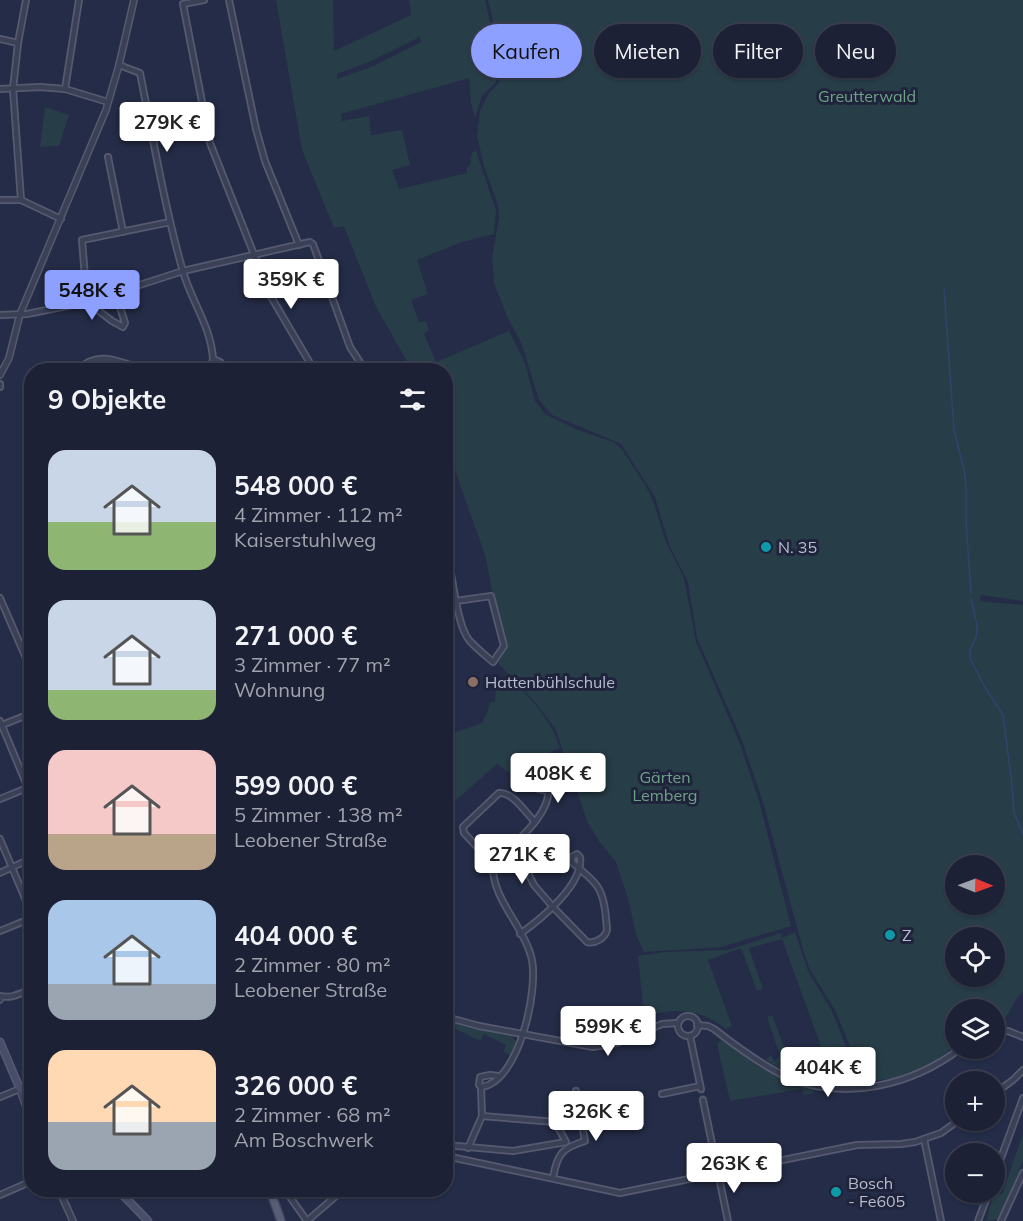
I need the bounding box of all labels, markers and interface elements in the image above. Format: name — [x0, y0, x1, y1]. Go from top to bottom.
chip: Kaufen — [471, 24, 582, 78]
chip: Mieten — [594, 24, 701, 78]
chip: Filter — [713, 24, 803, 78]
chip: Neu — [815, 24, 896, 78]
park label: Greutterwald — [818, 86, 916, 106]
pin: 279K € — [118, 102, 216, 153]
text: 279K € — [134, 109, 200, 134]
pin: 359K € — [242, 259, 340, 310]
text: 359K € — [258, 266, 324, 291]
pin: 548K € — [43, 270, 141, 321]
text: 548K € — [59, 277, 125, 302]
text: 9 Objekte — [48, 383, 166, 416]
icon: filters — [396, 383, 429, 416]
text: 548 000 € — [234, 469, 357, 502]
icon: home — [96, 474, 168, 546]
text: 4 Zimmer · 112 m² — [234, 502, 403, 527]
text: Kaiserstuhlweg — [234, 527, 376, 552]
place label: N. 35 — [778, 537, 817, 557]
marker: N. 35 — [759, 540, 773, 554]
text: 271 000 € — [234, 619, 357, 652]
icon: home — [96, 624, 168, 696]
text: 3 Zimmer · 77 m² — [234, 652, 391, 677]
place label: Hattenbühlschule — [485, 672, 615, 692]
marker: Hattenbühlschule — [466, 675, 480, 689]
text: Wohnung — [234, 677, 325, 702]
pin: 408K € — [509, 753, 607, 804]
text: 408K € — [525, 760, 591, 785]
park label: Gärten Lemberg — [632, 767, 698, 805]
text: 599 000 € — [234, 769, 357, 802]
icon: home — [96, 774, 168, 846]
text: 5 Zimmer · 138 m² — [234, 802, 403, 827]
text: Leobener Straße — [234, 827, 387, 852]
pin: 271K € — [473, 834, 571, 885]
text: 271K € — [489, 841, 555, 866]
north arrow — [945, 855, 1005, 915]
map controls — [945, 855, 1005, 1203]
text: 404 000 € — [234, 919, 357, 952]
icon: home — [96, 924, 168, 996]
place label: Z — [902, 925, 912, 945]
button: locate — [945, 927, 1005, 987]
marker: Z — [883, 928, 897, 942]
text: 2 Zimmer · 80 m² — [234, 952, 391, 977]
text: Leobener Straße — [234, 977, 387, 1002]
button: layers — [945, 999, 1005, 1059]
pin: 599K € — [559, 1006, 657, 1057]
text: 599K € — [575, 1013, 641, 1038]
pin: 404K € — [779, 1047, 877, 1098]
text: 404K € — [795, 1054, 861, 1079]
text: 326 000 € — [234, 1069, 357, 1102]
button: + — [945, 1071, 1005, 1131]
icon: home — [96, 1074, 168, 1146]
pin: 326K € — [547, 1091, 645, 1142]
text: 326K € — [563, 1098, 629, 1123]
text: 2 Zimmer · 68 m² — [234, 1102, 391, 1127]
text: Am Boschwerk — [234, 1127, 374, 1152]
pin: 263K € — [685, 1143, 783, 1194]
button: − — [945, 1143, 1005, 1203]
text: 263K € — [701, 1150, 767, 1175]
place label: Bosch - Fe605 — [848, 1173, 905, 1211]
marker: Bosch - Fe605 — [829, 1185, 843, 1199]

